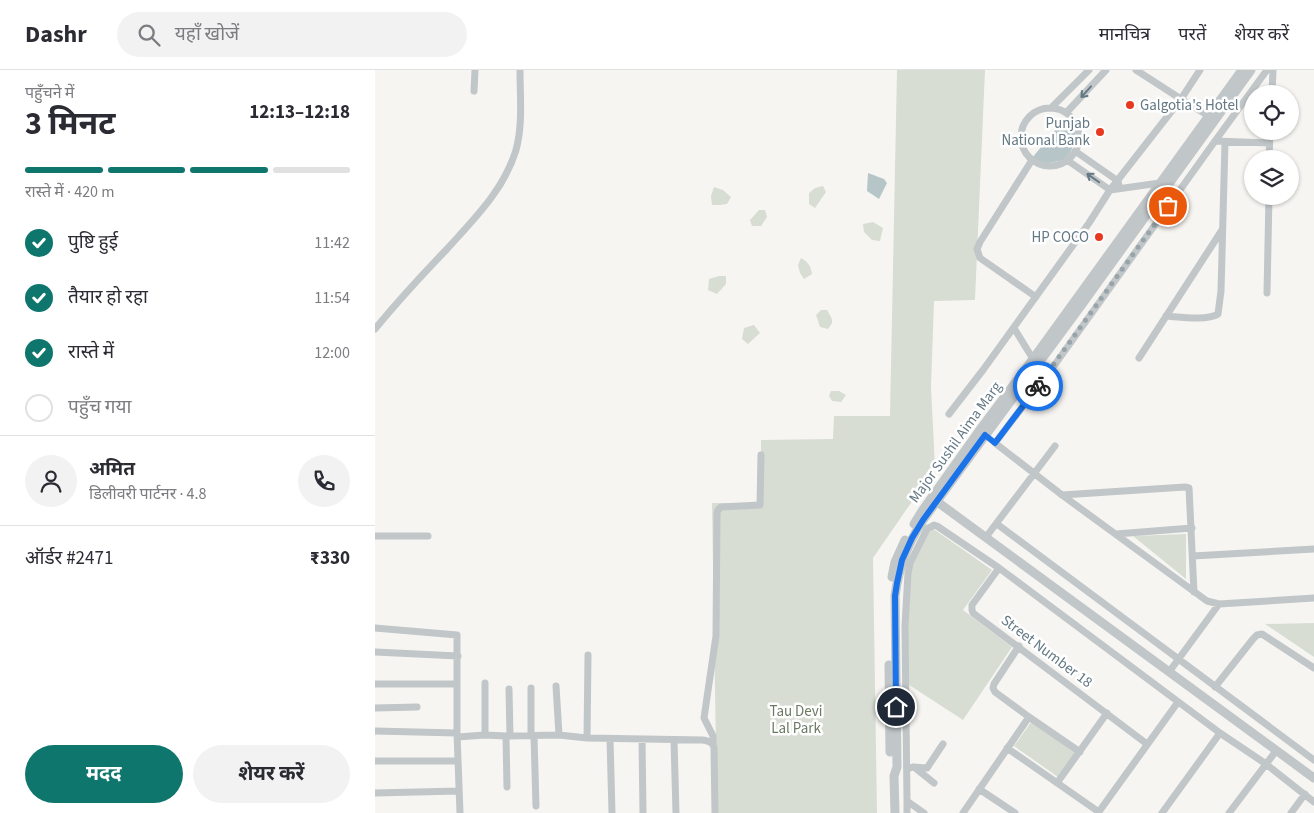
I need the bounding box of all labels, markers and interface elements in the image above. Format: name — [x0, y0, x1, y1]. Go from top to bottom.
search box — [117, 12, 467, 57]
text: Dashr — [25, 17, 87, 52]
icon: search — [135, 21, 163, 49]
text: यहाँ खोजें — [175, 21, 239, 48]
text: मानचित्र — [1099, 22, 1150, 47]
text: परतें — [1178, 22, 1206, 47]
text: शेयर करें — [1234, 22, 1289, 47]
text: पहुँचने में — [25, 82, 74, 104]
one-way arrow — [1080, 85, 1092, 98]
map controls — [1244, 85, 1299, 205]
button: locate — [1244, 85, 1299, 140]
place label: Galgotia's Hotel — [1140, 95, 1239, 116]
text: 12:13–12:18 — [249, 99, 350, 126]
marker: Galgotia's Hotel — [1124, 99, 1136, 111]
text: 3 मिनट — [25, 101, 115, 147]
place label: Punjab National Bank — [1001, 113, 1091, 151]
marker: Punjab National Bank — [1094, 126, 1106, 138]
button: layers — [1244, 150, 1299, 205]
one-way arrow — [1086, 173, 1100, 183]
text: रास्ते में · 420 m — [25, 181, 115, 203]
pin — [1147, 185, 1189, 227]
icon: bag — [1154, 192, 1182, 220]
place label: HP COCO — [1032, 227, 1089, 248]
icon: check — [25, 229, 53, 257]
text: पुष्टि हुई — [68, 229, 118, 256]
marker: HP COCO — [1093, 231, 1105, 243]
text: 11:42 — [314, 232, 350, 254]
icon: check — [25, 284, 53, 312]
text: तैयार हो रहा — [68, 284, 148, 311]
text: 11:54 — [314, 287, 350, 309]
icon: check — [25, 339, 53, 367]
text: रास्ते में — [68, 339, 114, 366]
text: 12:00 — [314, 342, 350, 364]
courier — [1013, 361, 1063, 411]
icon: bike — [1024, 372, 1052, 400]
street label: Major Sushil Aima Marg — [904, 377, 1007, 507]
text: पहुँच गया — [68, 394, 131, 421]
button: person — [25, 455, 77, 507]
button: phone — [298, 455, 350, 507]
text: अमित — [89, 456, 135, 483]
text: डिलीवरी पार्टनर · 4.8 — [89, 483, 206, 505]
text: ऑर्डर #2471 — [25, 545, 113, 572]
text: ₹330 — [310, 545, 350, 572]
street label: Street Number 18 — [997, 610, 1097, 693]
pin — [875, 686, 917, 728]
icon: home — [882, 693, 910, 721]
park label: Tau Devi Lal Park — [769, 701, 823, 739]
button: मदद — [25, 745, 183, 803]
button: शेयर करें — [193, 745, 350, 803]

